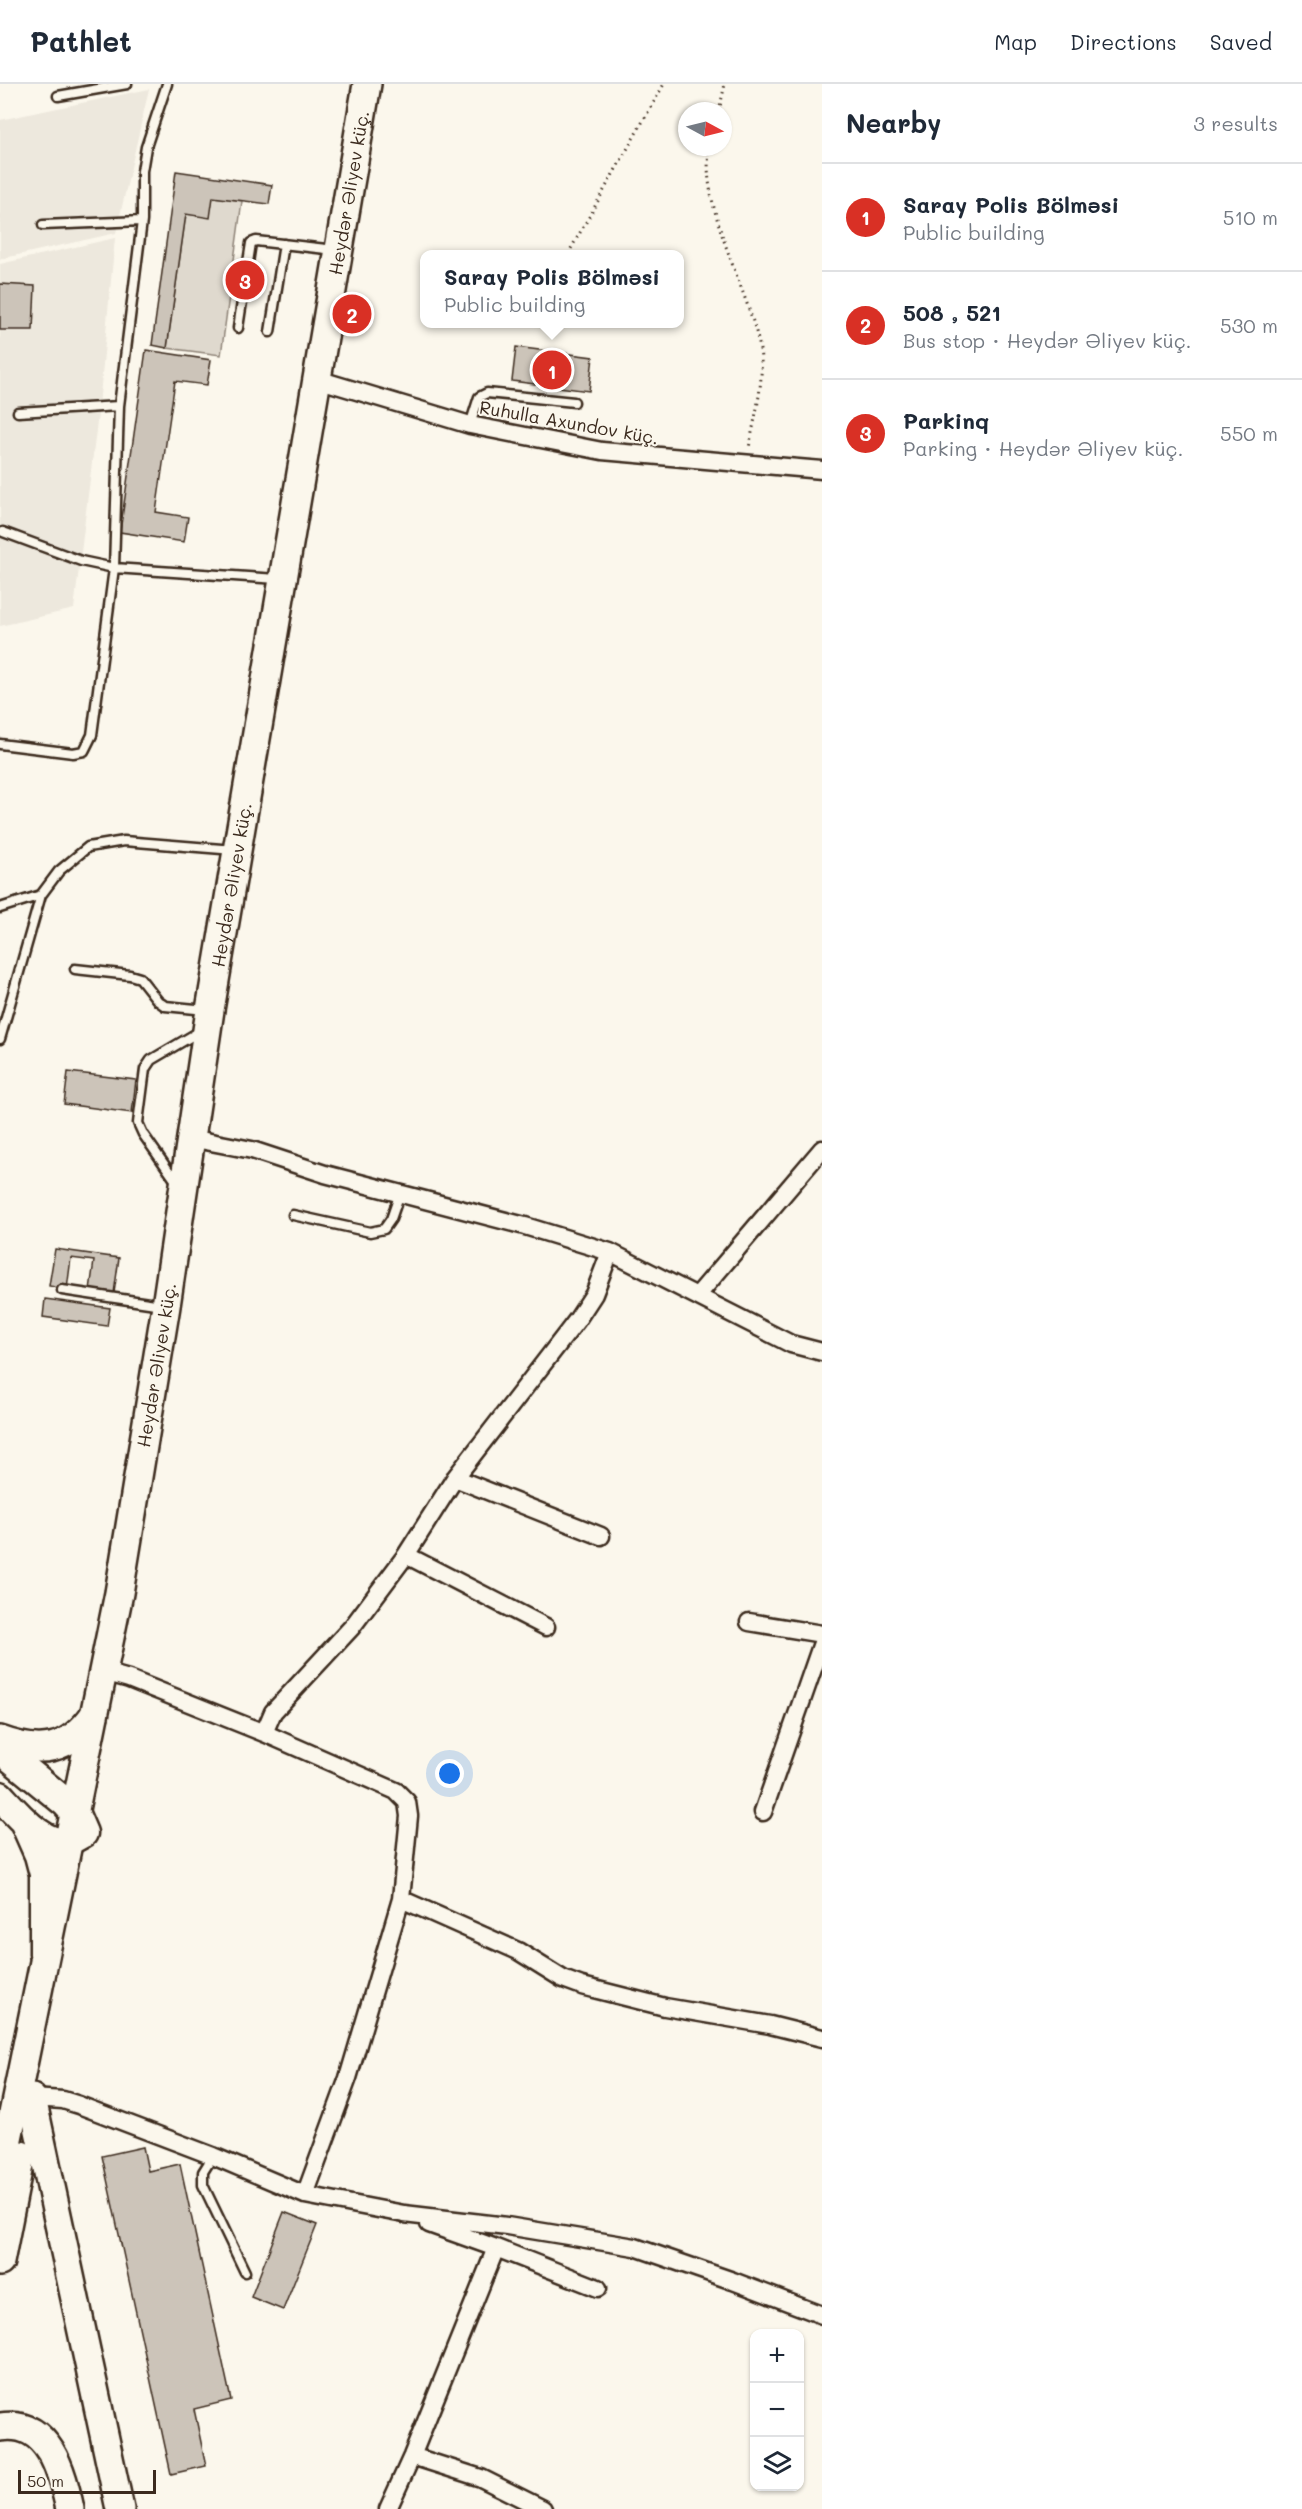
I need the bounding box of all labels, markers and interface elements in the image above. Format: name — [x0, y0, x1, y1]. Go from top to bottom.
text: Pathlet — [30, 23, 132, 59]
text: Map — [994, 28, 1037, 55]
text: Directions — [1070, 28, 1177, 55]
text: Saved — [1210, 28, 1272, 55]
north arrow — [678, 102, 732, 156]
text: Nearby — [846, 106, 941, 140]
street label: Heydər Əliyev küç. — [323, 109, 374, 277]
text: 3 results — [1193, 110, 1278, 136]
text: Saray Polis Bölməsi — [903, 190, 1119, 219]
text: 1 — [861, 204, 870, 230]
text: 510 m — [1223, 204, 1278, 230]
text: Public building — [903, 219, 1045, 245]
popup — [420, 250, 684, 328]
pin: 3 — [226, 258, 264, 302]
text: Saray Polis Bölməsi — [444, 262, 660, 291]
text: Public building — [444, 291, 585, 317]
pin: 2 — [332, 292, 372, 336]
text: 508 , 521 — [903, 298, 1001, 327]
text: 2 — [860, 312, 871, 338]
text: 530 m — [1220, 312, 1278, 338]
text: Bus stop · Heydər Əliyev küç. — [903, 327, 1191, 353]
pin: 1 — [532, 348, 572, 392]
street label: Ruhulla Axundov küç. — [478, 394, 660, 450]
text: Parkinq — [903, 406, 989, 435]
text: 3 — [860, 420, 872, 446]
text: 550 m — [1220, 420, 1278, 446]
text: Parking · Heydər Əliyev küç. — [903, 435, 1183, 461]
street label: Heydər Əliyev küç. — [205, 801, 257, 969]
street label: Heydər Əliyev küç. — [131, 1281, 181, 1449]
your location — [435, 1759, 464, 1788]
map controls — [750, 2329, 804, 2491]
button: + — [750, 2329, 804, 2383]
button: − — [750, 2383, 804, 2437]
button: layers — [750, 2437, 804, 2491]
scale bar — [18, 2467, 156, 2494]
text: 50 m — [27, 2470, 64, 2491]

